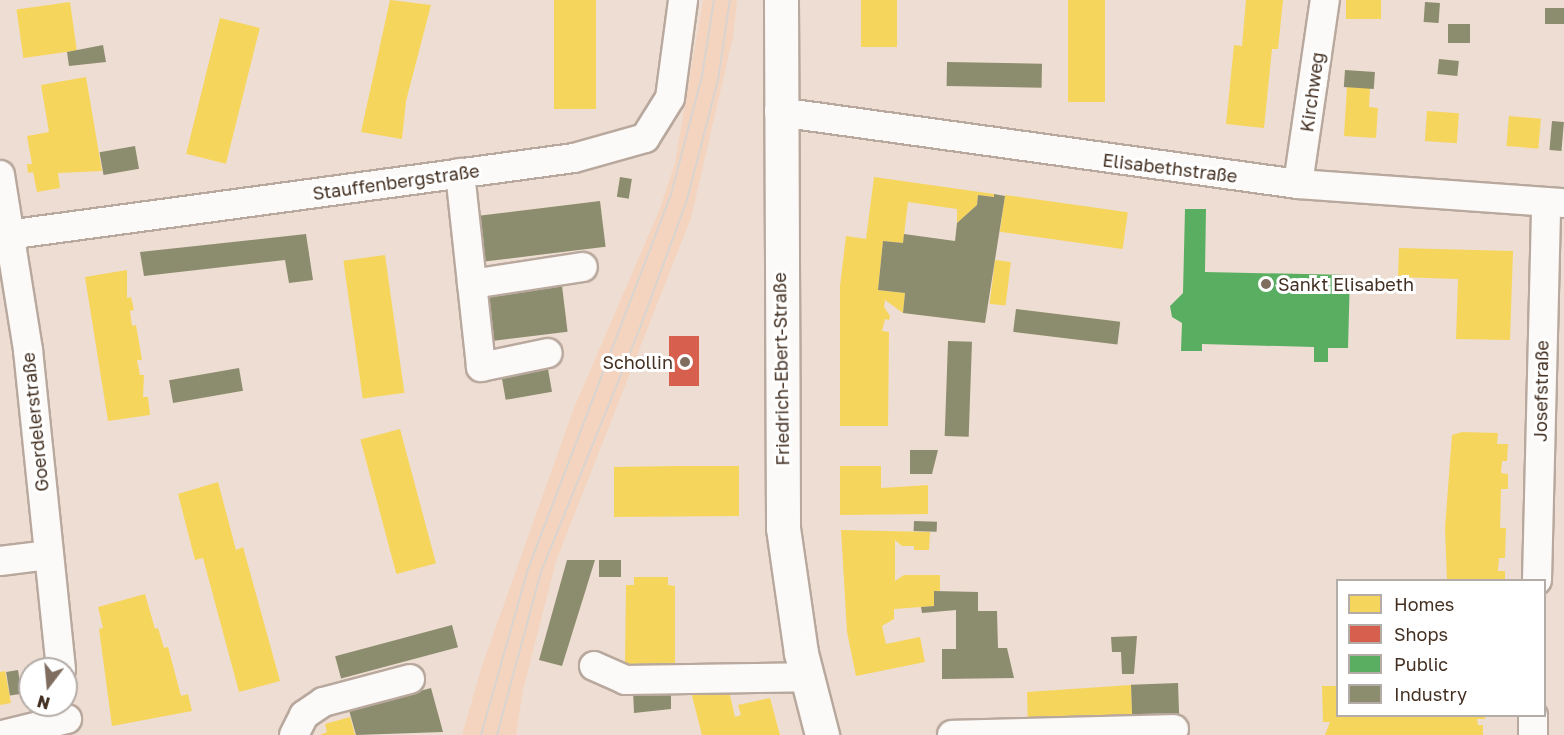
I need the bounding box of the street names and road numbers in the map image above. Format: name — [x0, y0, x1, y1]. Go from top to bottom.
street label: Kirchweg — [1296, 51, 1328, 133]
street label: Elisabethstraße — [1101, 149, 1239, 187]
street label: Stauffenbergstraße — [311, 160, 481, 204]
street label: Friedrich-Ebert-Straße — [769, 272, 793, 466]
street label: Josefstraße — [1529, 340, 1553, 442]
street label: Goerdelerstraße — [17, 351, 53, 493]

